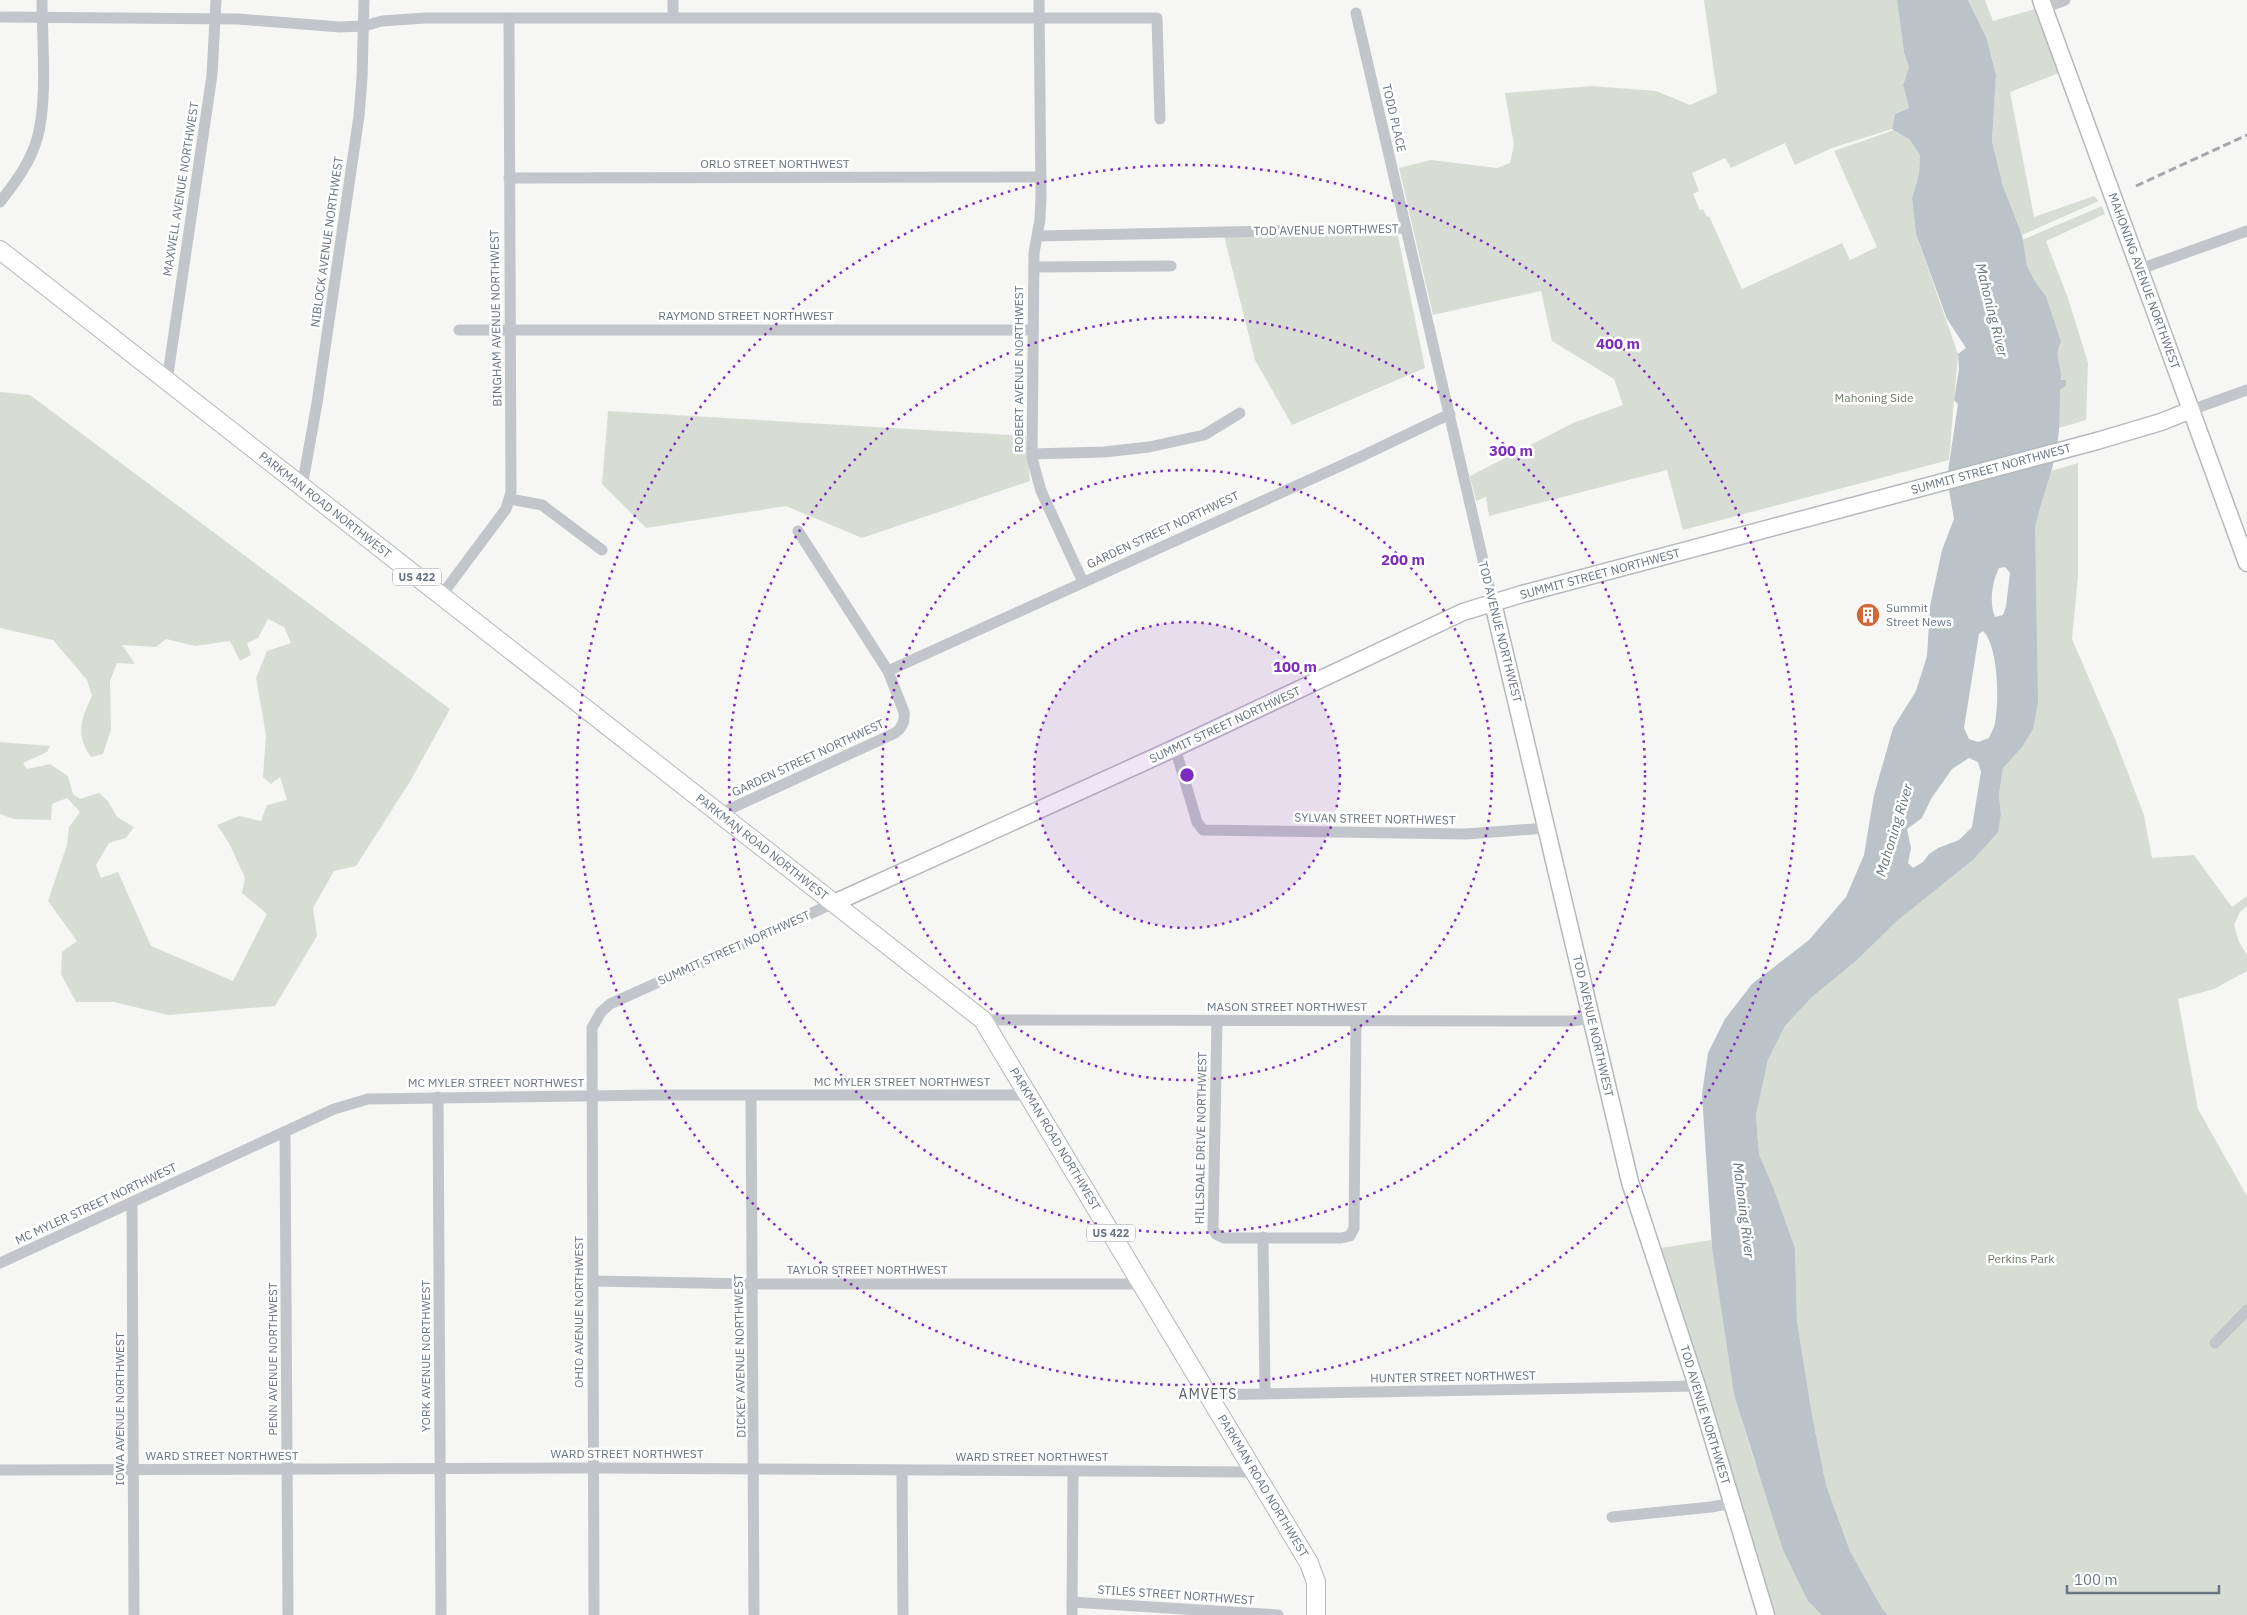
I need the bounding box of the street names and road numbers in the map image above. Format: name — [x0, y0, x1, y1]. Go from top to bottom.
street label: TODD PLACE — [1379, 82, 1410, 153]
street label: MAXWELL AVENUE NORTHWEST — [159, 100, 202, 277]
street label: NIBLOCK AVENUE NORTHWEST — [307, 155, 346, 328]
street label: ORLO STREET NORTHWEST — [700, 156, 850, 171]
street label: MAHONING AVENUE NORTHWEST — [2106, 191, 2183, 371]
street label: TOD AVENUE NORTHWEST — [1253, 221, 1399, 238]
street label: BINGHAM AVENUE NORTHWEST — [486, 229, 505, 407]
street label: ROBERT AVENUE NORTHWEST — [1011, 285, 1026, 453]
street label: RAYMOND STREET NORTHWEST — [658, 308, 834, 323]
street label: SUMMIT STREET NORTHWEST — [1909, 440, 2073, 497]
street label: PARKMAN ROAD NORTHWEST — [256, 448, 395, 561]
street label: GARDEN STREET NORTHWEST — [1084, 488, 1241, 571]
street label: SUMMIT STREET NORTHWEST — [1518, 545, 1682, 602]
street label: TOD AVENUE NORTHWEST — [1476, 560, 1525, 704]
road number: US 422 — [393, 568, 441, 586]
street label: SUMMIT STREET NORTHWEST — [1147, 683, 1303, 766]
street label: GARDEN STREET NORTHWEST — [729, 716, 886, 799]
street label: PARKMAN ROAD NORTHWEST — [693, 790, 832, 903]
street label: SYLVAN STREET NORTHWEST — [1294, 810, 1456, 827]
street label: SUMMIT STREET NORTHWEST — [655, 907, 812, 988]
street label: TOD AVENUE NORTHWEST — [1570, 954, 1617, 1098]
street label: MASON STREET NORTHWEST — [1207, 999, 1367, 1014]
street label: HILLSDALE DRIVE NORTHWEST — [1191, 1052, 1210, 1224]
street label: PARKMAN ROAD NORTHWEST — [1007, 1065, 1104, 1213]
street label: MC MYLER STREET NORTHWEST — [814, 1074, 990, 1089]
street label: MC MYLER STREET NORTHWEST — [408, 1075, 584, 1090]
street label: MC MYLER STREET NORTHWEST — [13, 1159, 179, 1248]
road number: US 422 — [1087, 1224, 1135, 1242]
street label: OHIO AVENUE NORTHWEST — [571, 1236, 586, 1388]
street label: TAYLOR STREET NORTHWEST — [786, 1262, 948, 1277]
street label: DICKEY AVENUE NORTHWEST — [731, 1274, 748, 1438]
street label: YORK AVENUE NORTHWEST — [418, 1280, 433, 1432]
street label: PENN AVENUE NORTHWEST — [265, 1282, 280, 1436]
street label: IOWA AVENUE NORTHWEST — [112, 1332, 127, 1486]
street label: TOD AVENUE NORTHWEST — [1677, 1343, 1734, 1487]
street label: HUNTER STREET NORTHWEST — [1370, 1368, 1536, 1385]
street label: PARKMAN ROAD NORTHWEST — [1215, 1412, 1312, 1560]
street label: WARD STREET NORTHWEST — [550, 1446, 704, 1461]
street label: WARD STREET NORTHWEST — [145, 1448, 299, 1463]
street label: WARD STREET NORTHWEST — [955, 1449, 1109, 1464]
street label: STILES STREET NORTHWEST — [1097, 1582, 1255, 1607]

